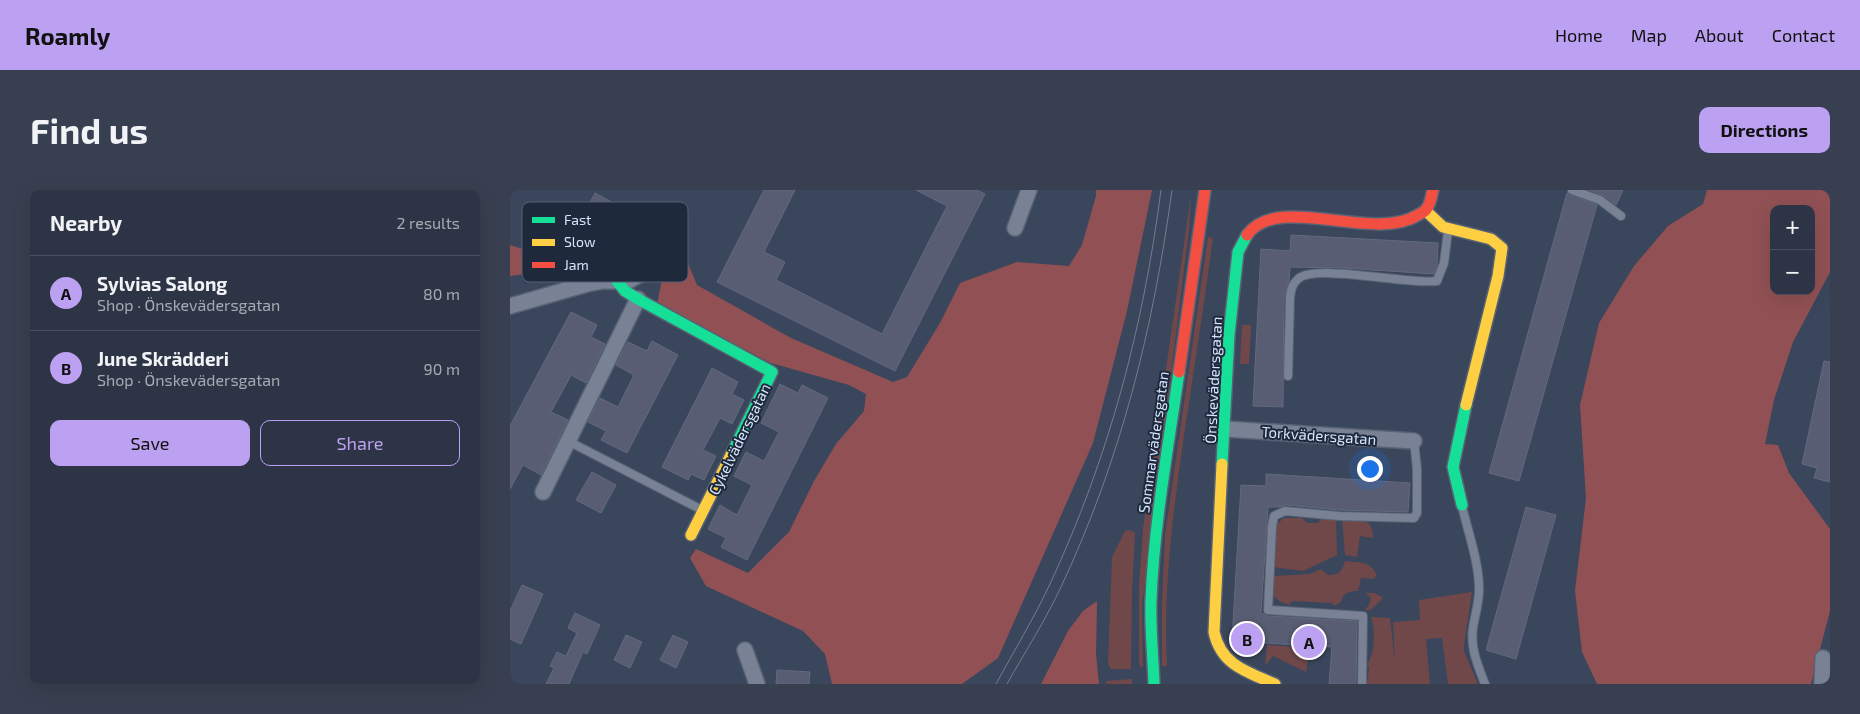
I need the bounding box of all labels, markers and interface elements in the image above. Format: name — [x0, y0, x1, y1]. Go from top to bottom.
text: Roamly — [25, 21, 110, 50]
text: Home — [1555, 24, 1603, 46]
text: Map — [1631, 24, 1667, 46]
text: About — [1695, 24, 1744, 46]
text: Contact — [1772, 24, 1835, 46]
button: Directions — [1699, 107, 1830, 153]
text: Find us — [30, 109, 148, 151]
legend — [522, 202, 688, 282]
map controls — [1770, 205, 1815, 295]
button: + — [1770, 205, 1815, 250]
text: Nearby — [50, 210, 122, 235]
text: Fast — [564, 211, 591, 228]
text: 2 results — [397, 213, 460, 232]
text: Slow — [564, 233, 596, 250]
button: − — [1770, 250, 1815, 295]
text: Jam — [564, 256, 589, 273]
text: Sylvias Salong — [97, 272, 227, 295]
text: A — [61, 284, 71, 303]
text: 80 m — [423, 284, 460, 303]
text: Shop · Önskevädersgatan — [97, 295, 280, 314]
street label: Önskevädersgatan — [1201, 316, 1225, 444]
text: June Skrädderi — [97, 347, 229, 370]
text: B — [61, 359, 71, 378]
text: 90 m — [424, 359, 460, 378]
text: Shop · Önskevädersgatan — [97, 370, 280, 389]
street label: Sommarvädersgatan — [1134, 370, 1172, 514]
street label: Cykelvädersgatan — [704, 380, 774, 498]
button: Save — [50, 420, 250, 466]
button: Share — [260, 420, 460, 466]
street label: Torkvädersgatan — [1261, 422, 1377, 448]
your location — [1357, 456, 1383, 482]
pin: B — [1231, 620, 1263, 658]
pin: A — [1293, 623, 1325, 661]

